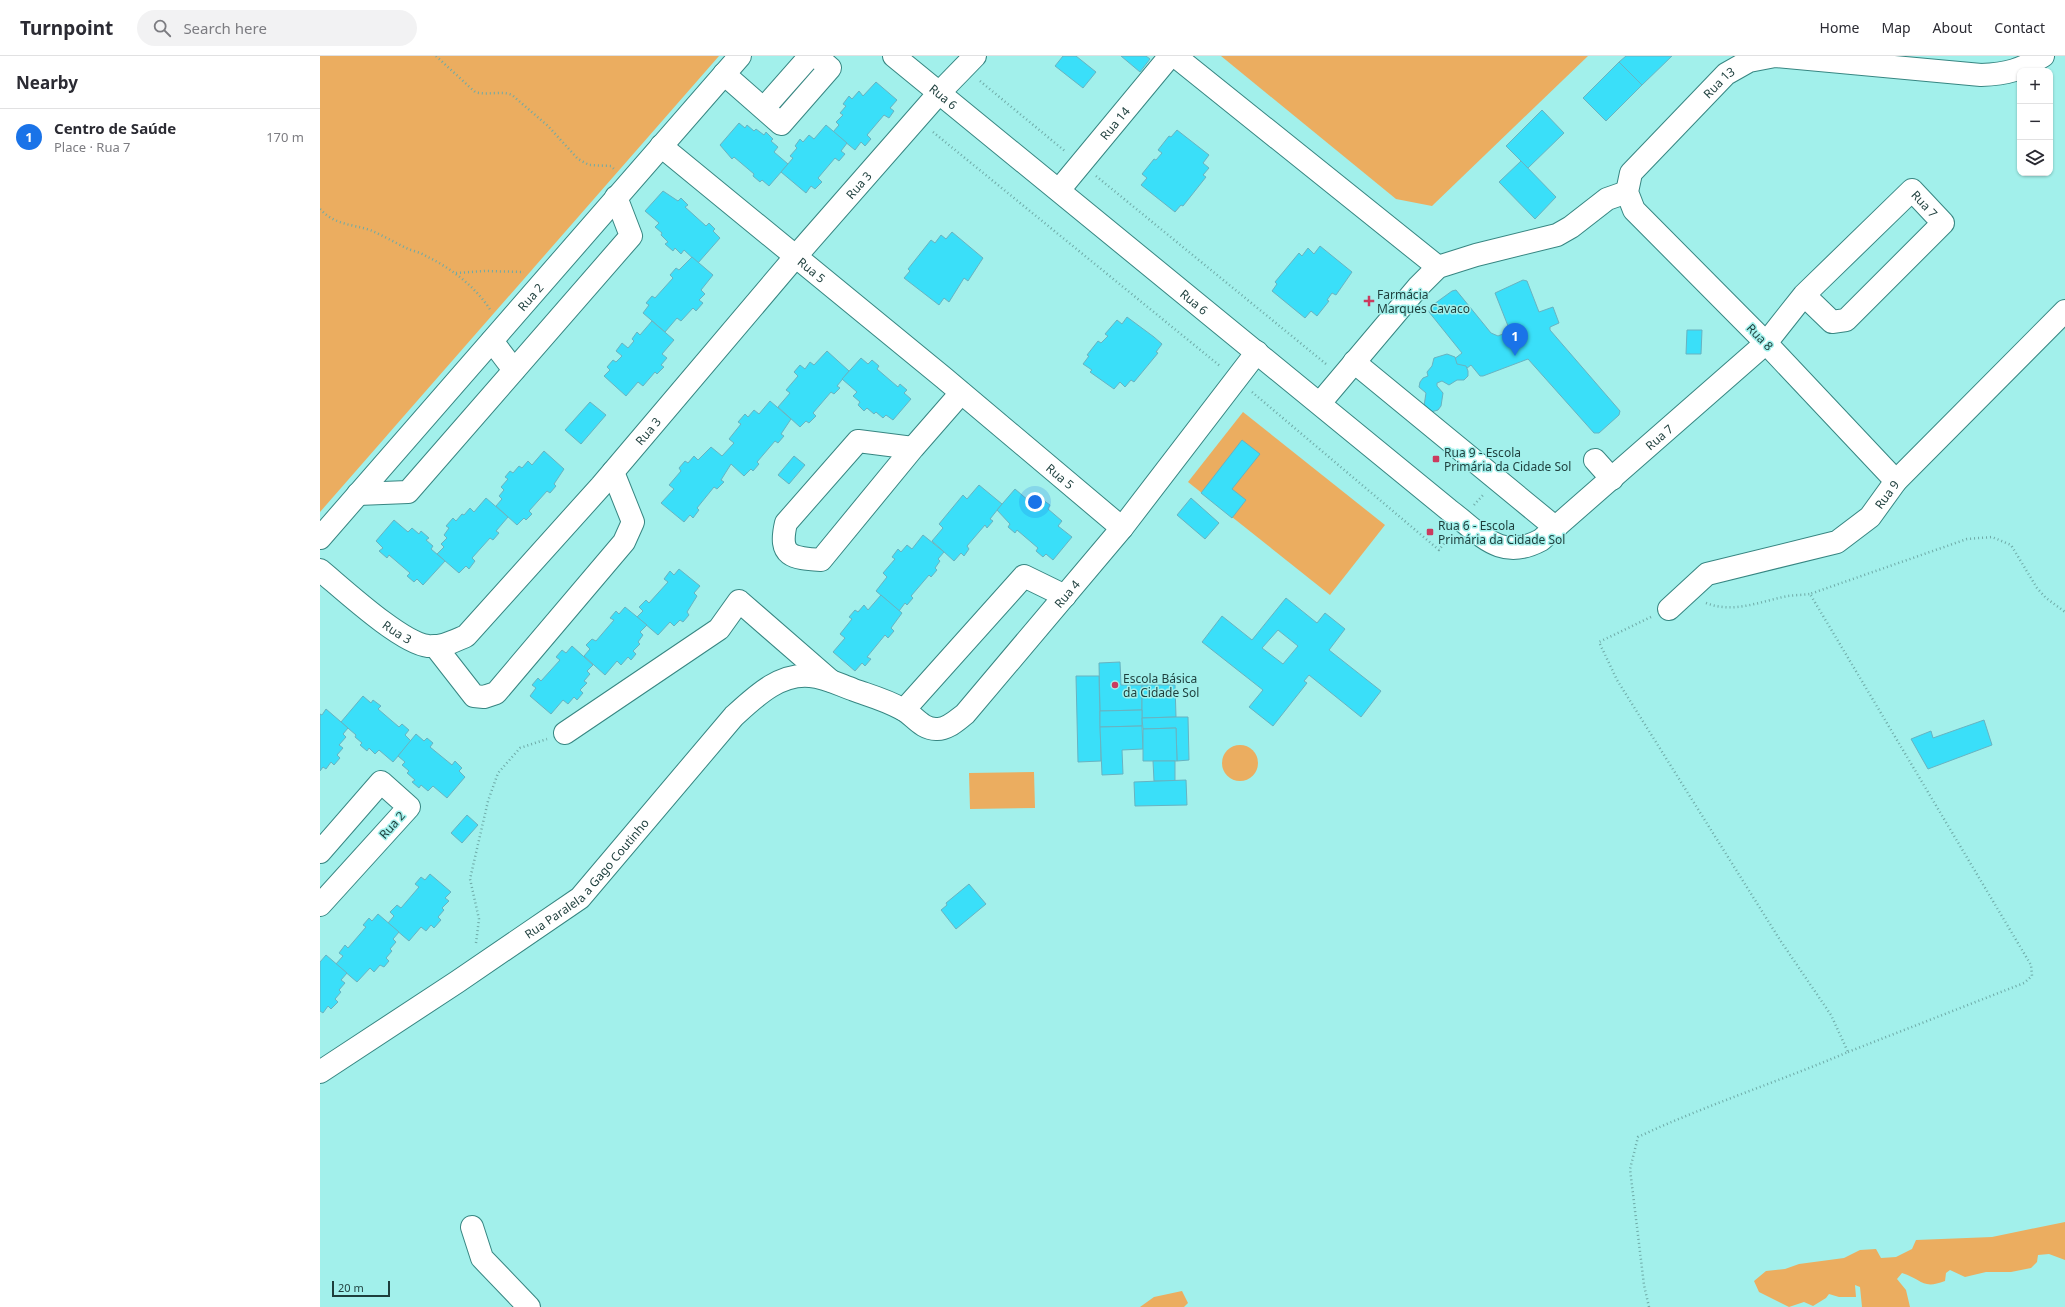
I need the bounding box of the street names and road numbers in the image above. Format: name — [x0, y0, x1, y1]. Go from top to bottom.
street label: Rua 13 — [1699, 62, 1738, 102]
street label: Rua 6 — [926, 80, 961, 113]
street label: Rua 14 — [1096, 103, 1133, 143]
street label: Rua 3 — [842, 167, 875, 202]
street label: Rua 7 — [1908, 186, 1942, 221]
street label: Rua 5 — [794, 253, 830, 286]
street label: Rua 2 — [513, 279, 547, 314]
street label: Rua 6 — [1177, 285, 1212, 318]
street label: Rua 8 — [1743, 320, 1777, 354]
street label: Rua 3 — [631, 413, 665, 448]
street label: Rua 7 — [1641, 420, 1677, 454]
street label: Rua 5 — [1043, 459, 1078, 493]
street label: Rua 9 — [1870, 476, 1903, 512]
street label: Rua 4 — [1050, 576, 1083, 611]
street label: Rua 3 — [379, 616, 415, 648]
street label: Rua 2 — [375, 807, 409, 842]
street label: Rua Paralela a Gago Coutinho — [521, 815, 652, 942]

